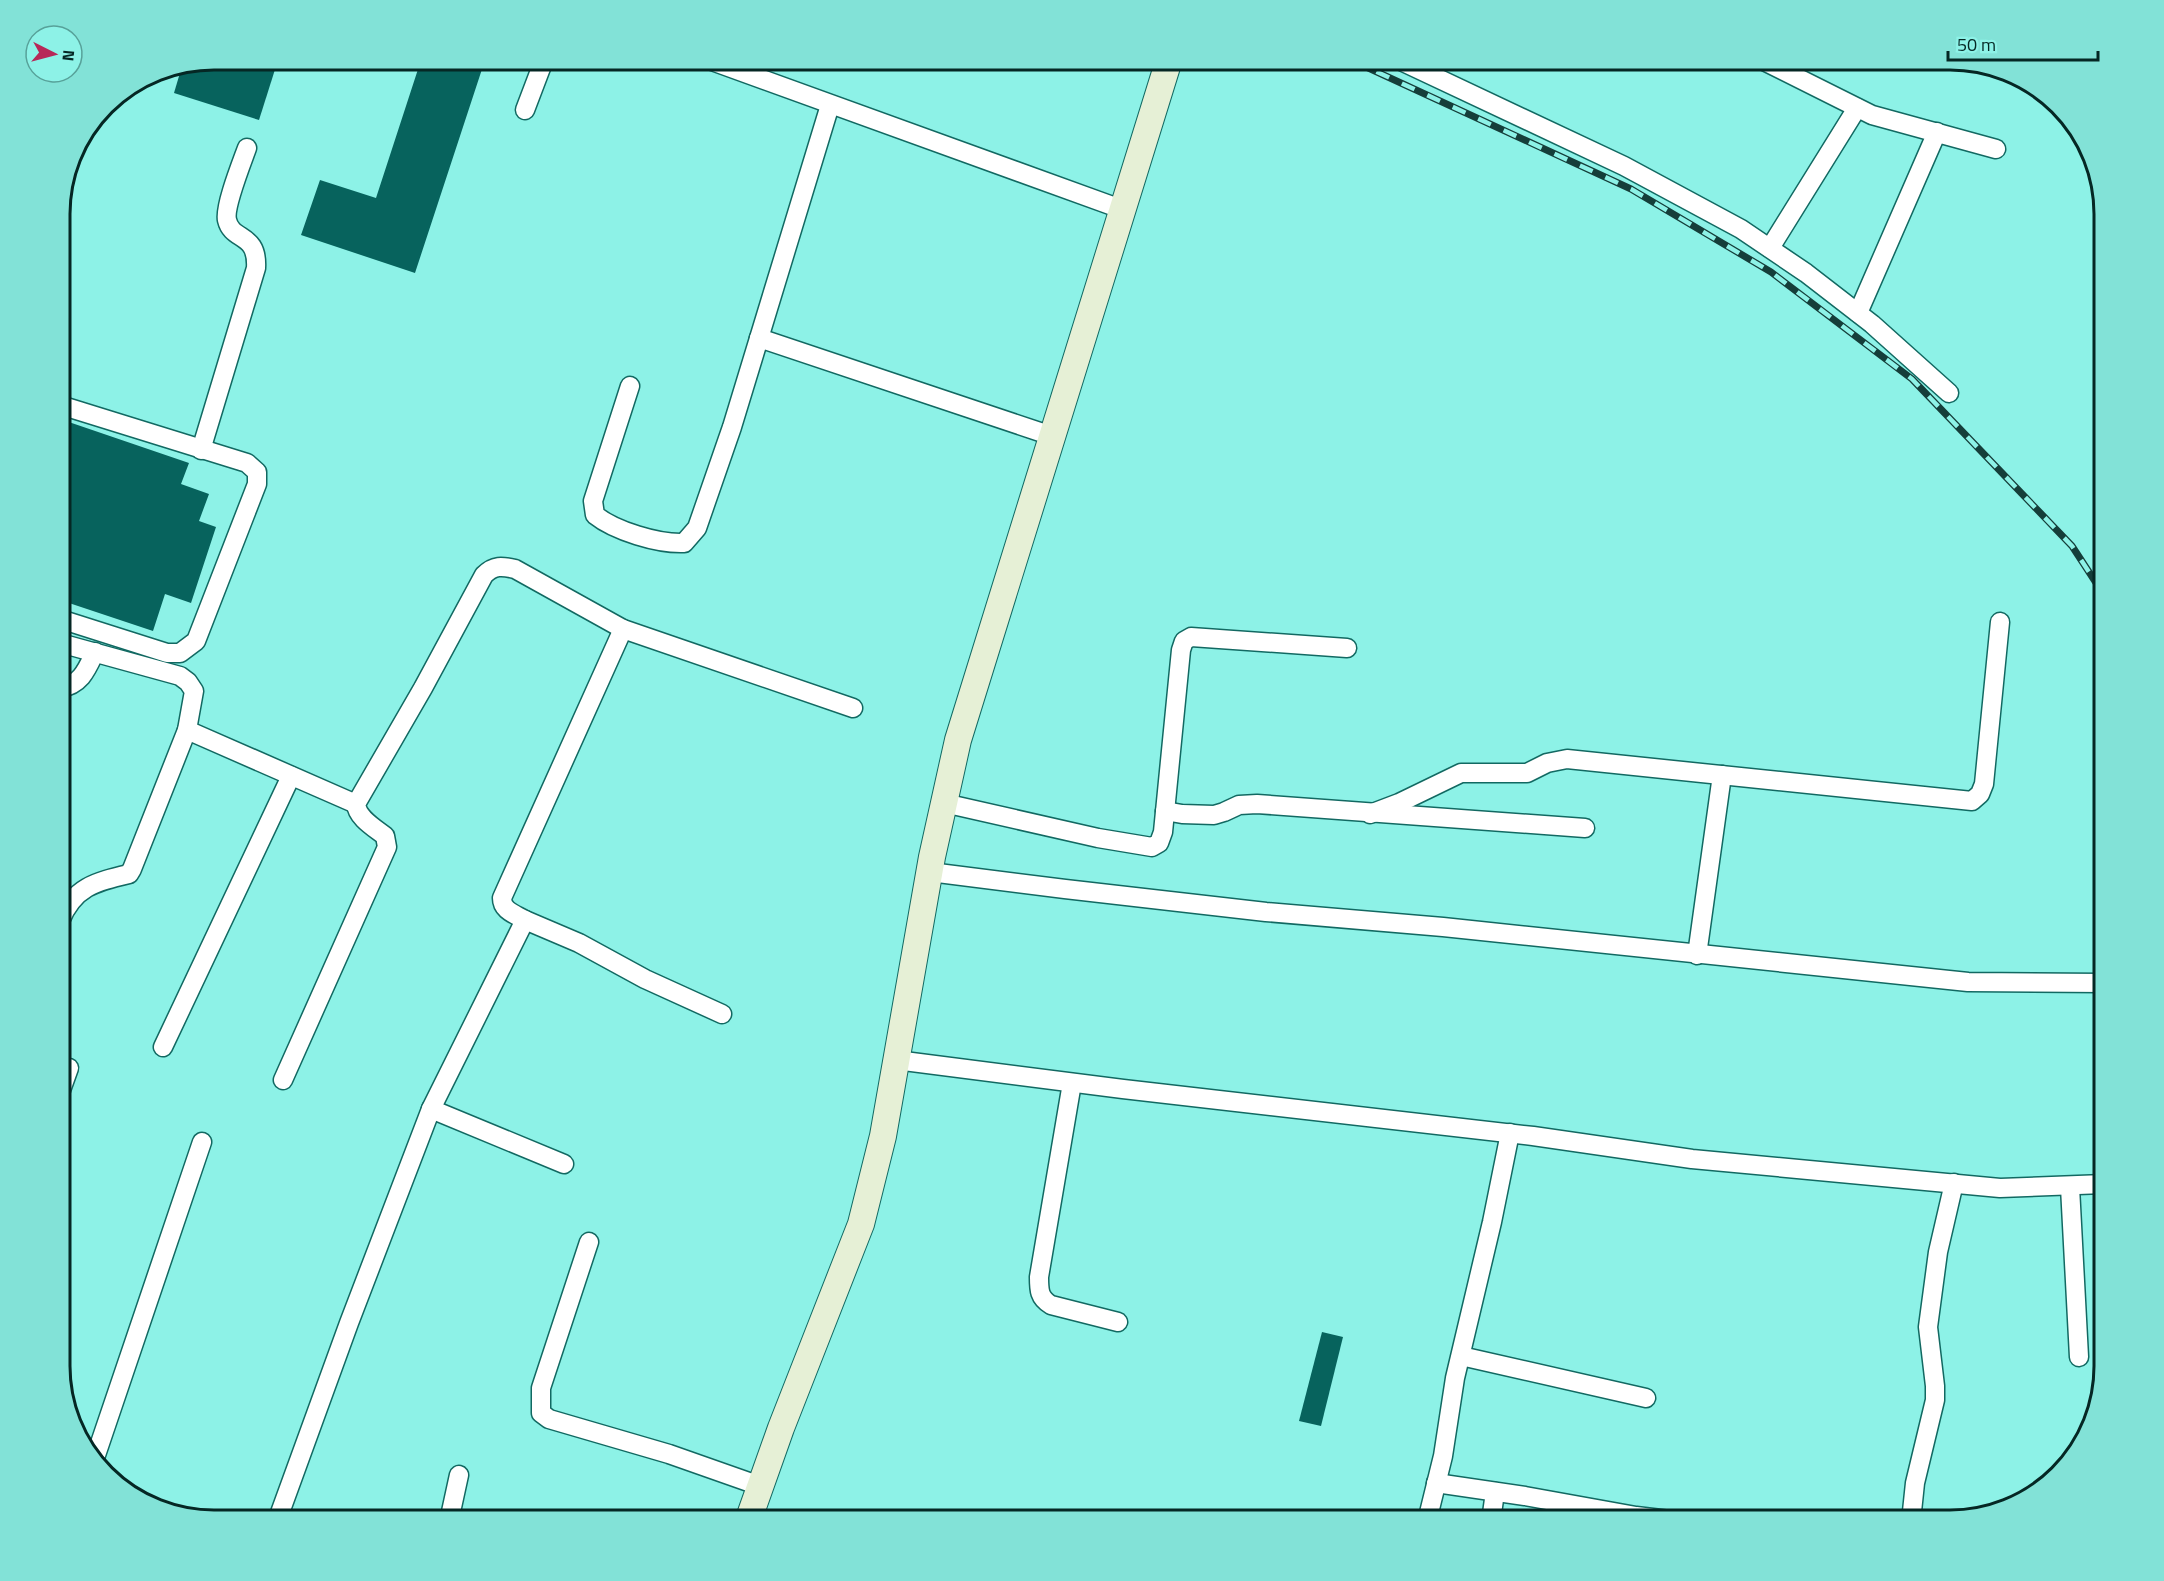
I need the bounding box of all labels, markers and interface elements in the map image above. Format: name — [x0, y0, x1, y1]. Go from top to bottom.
north arrow — [24, 24, 84, 84]
scale bar — [1948, 24, 2098, 62]
text: 50 m — [1957, 31, 1996, 58]
text: N — [56, 49, 81, 62]

